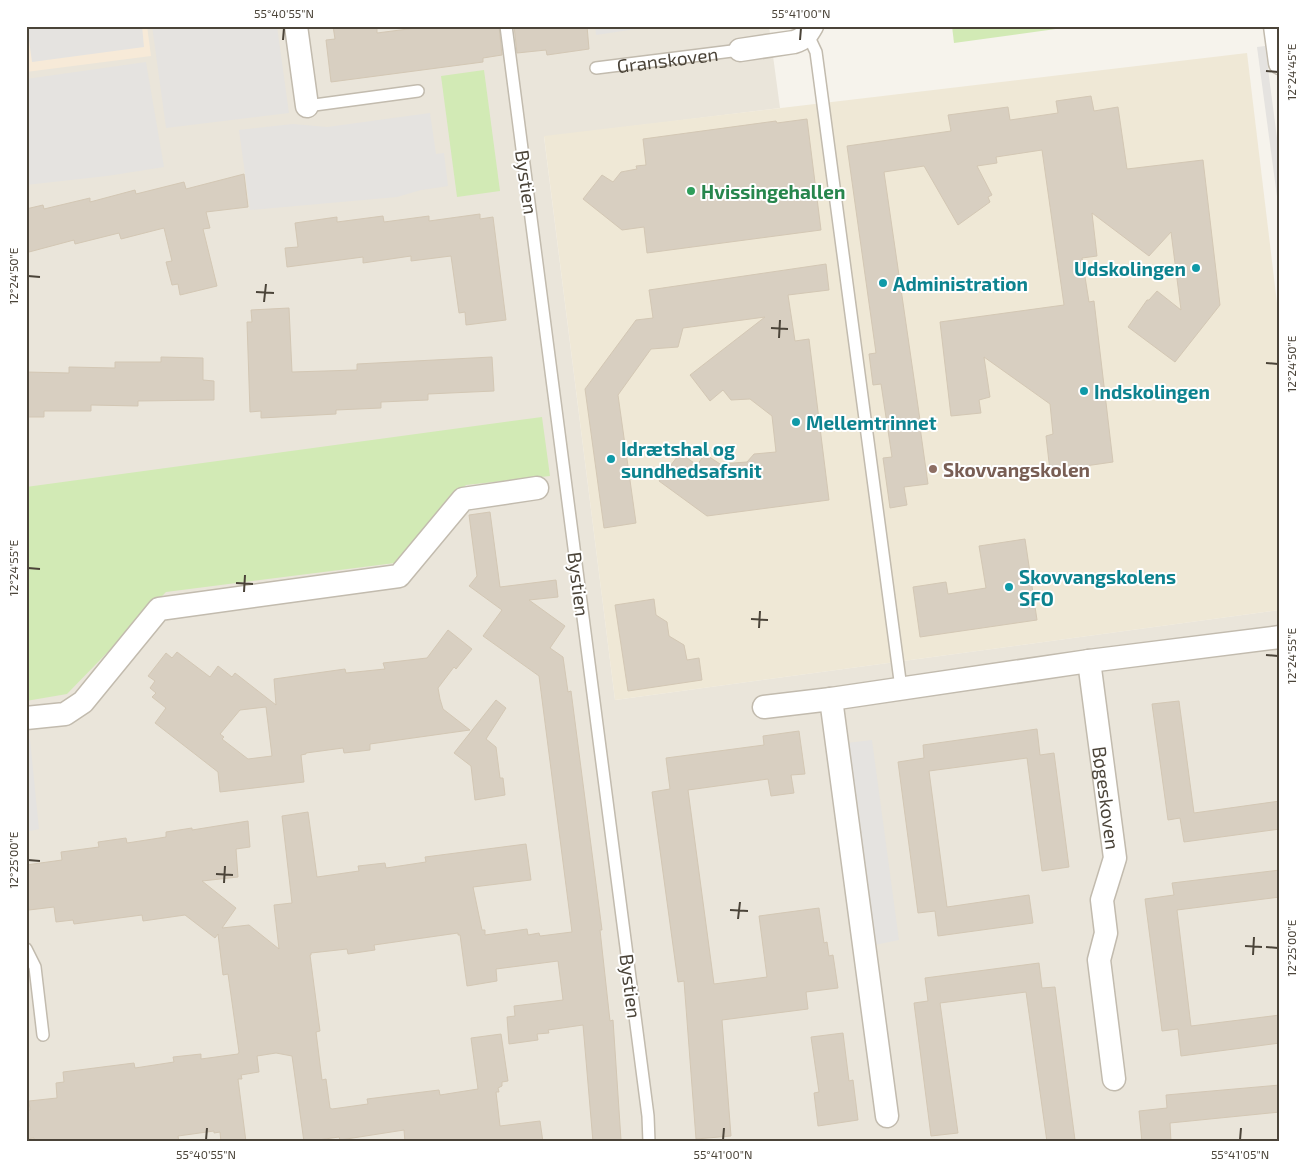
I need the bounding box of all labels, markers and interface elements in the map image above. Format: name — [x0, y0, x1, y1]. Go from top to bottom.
text: 55°40'55"N — [254, 6, 314, 20]
text: 55°41'00"N — [771, 6, 831, 20]
street label: Granskoven — [615, 41, 719, 77]
text: 12°24'45"E — [1284, 43, 1298, 101]
street label: Bystien — [511, 148, 543, 216]
place label: Hvissingehallen — [701, 180, 845, 203]
marker: Hvissingehallen — [685, 185, 697, 197]
text: 12°24'50"E — [6, 247, 20, 305]
place label: Udskolingen — [1074, 257, 1186, 280]
marker: Udskolingen — [1190, 262, 1202, 274]
place label: Administration — [893, 272, 1028, 295]
marker: Administration — [877, 277, 889, 289]
text: 12°24'50"E — [1284, 335, 1298, 393]
place label: Indskolingen — [1094, 380, 1210, 403]
marker: Indskolingen — [1078, 385, 1090, 397]
place label: Mellemtrinnet — [806, 411, 937, 434]
marker: Mellemtrinnet — [790, 416, 802, 428]
place label: Idrætshal og sundhedsafsnit — [621, 437, 762, 482]
marker: Idrætshal og sundhedsafsnit — [605, 453, 617, 465]
place label: Skovvangskolen — [943, 458, 1090, 481]
marker: Skovvangskolen — [927, 463, 939, 475]
text: 12°24'55"E — [6, 540, 20, 596]
street label: Bystien — [564, 550, 594, 618]
place label: Skovvangskolens SFO — [1019, 565, 1176, 610]
marker: Skovvangskolens SFO — [1003, 581, 1015, 593]
text: 12°24'55"E — [1284, 628, 1298, 684]
street label: Bøgeskoven — [1089, 745, 1125, 851]
text: 12°25'00"E — [6, 831, 20, 889]
text: 12°25'00"E — [1284, 919, 1298, 977]
street label: Bystien — [616, 952, 646, 1020]
text: 55°40'55"N — [176, 1147, 236, 1161]
text: 55°41'00"N — [693, 1147, 753, 1161]
text: 55°41'05"N — [1211, 1147, 1269, 1161]

